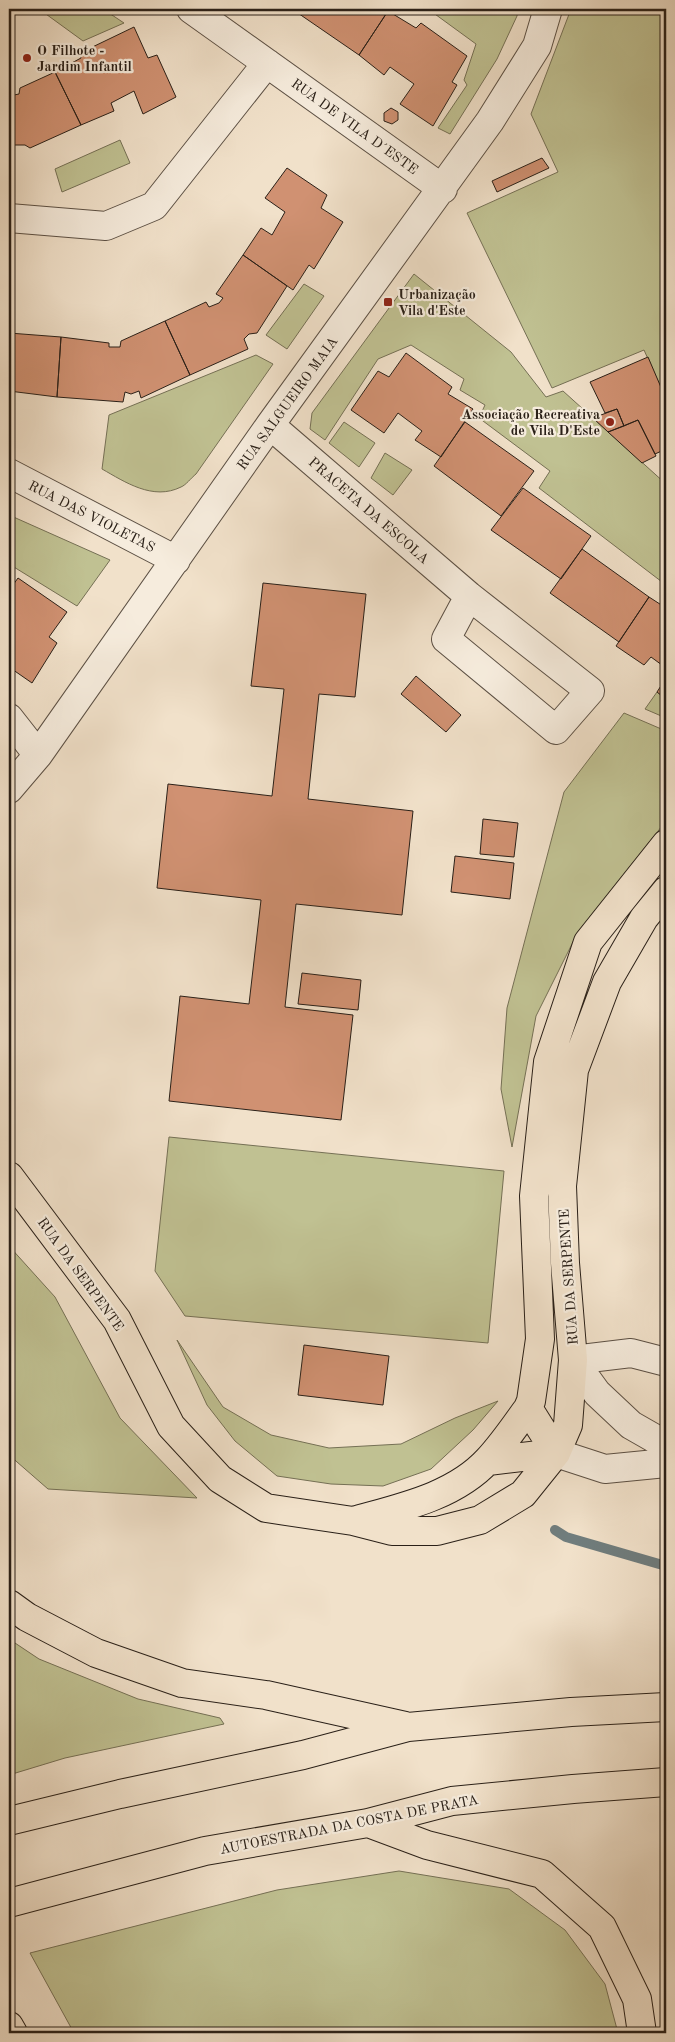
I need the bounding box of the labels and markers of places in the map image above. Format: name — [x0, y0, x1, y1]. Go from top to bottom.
place label: O Filhote - Jardim Infantil — [37, 44, 132, 74]
marker: O Filhote - Jardim Infantil — [21, 52, 33, 64]
place label: Urbanização Vila d'Este — [398, 288, 476, 318]
marker: Urbanização Vila d'Este — [382, 296, 394, 308]
place label: Associação Recreativa de Vila D'Este — [462, 408, 600, 438]
marker: Associação Recreativa de Vila D'Este — [604, 416, 616, 428]

